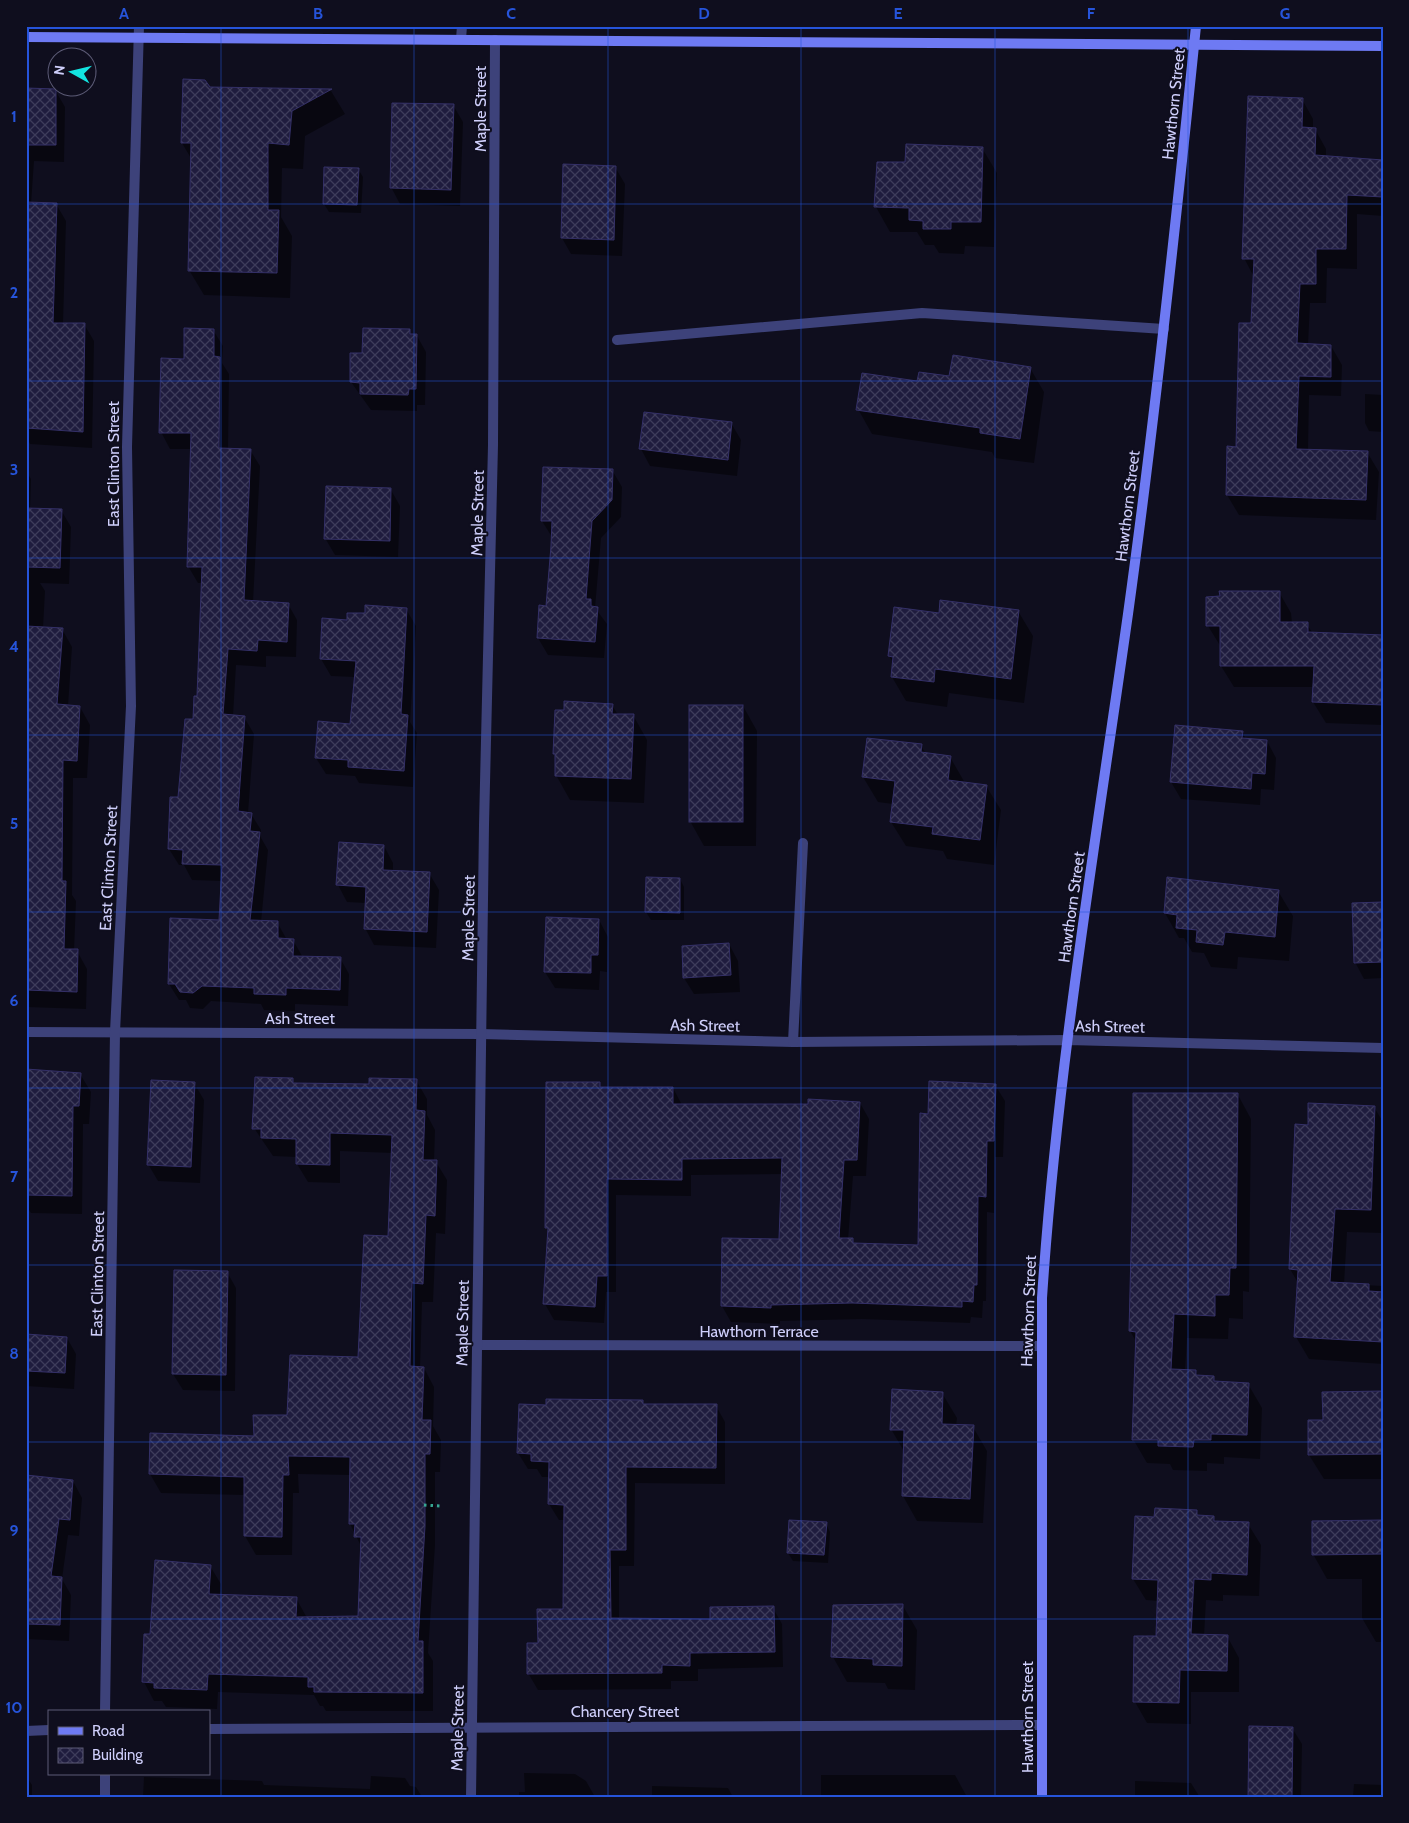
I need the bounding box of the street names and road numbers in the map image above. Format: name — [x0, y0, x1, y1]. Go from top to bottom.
street label: Hawthorn Street — [1158, 47, 1189, 161]
street label: Maple Street — [471, 65, 490, 152]
street label: East Clinton Street — [104, 400, 123, 527]
street label: Hawthorn Street — [1111, 449, 1144, 563]
street label: Maple Street — [467, 469, 488, 556]
street label: East Clinton Street — [96, 804, 121, 931]
street label: Hawthorn Street — [1054, 850, 1089, 964]
street label: Maple Street — [458, 874, 479, 961]
street label: Ash Street — [265, 1009, 336, 1028]
street label: Ash Street — [670, 1015, 741, 1036]
street label: Ash Street — [1075, 1016, 1146, 1037]
street label: East Clinton Street — [87, 1210, 108, 1337]
street label: Hawthorn Street — [1017, 1254, 1040, 1367]
street label: Maple Street — [452, 1279, 473, 1366]
street label: Hawthorn Terrace — [699, 1322, 819, 1341]
street label: Hawthorn Street — [1018, 1660, 1037, 1773]
street label: Maple Street — [447, 1684, 468, 1771]
street label: Chancery Street — [571, 1702, 680, 1721]

